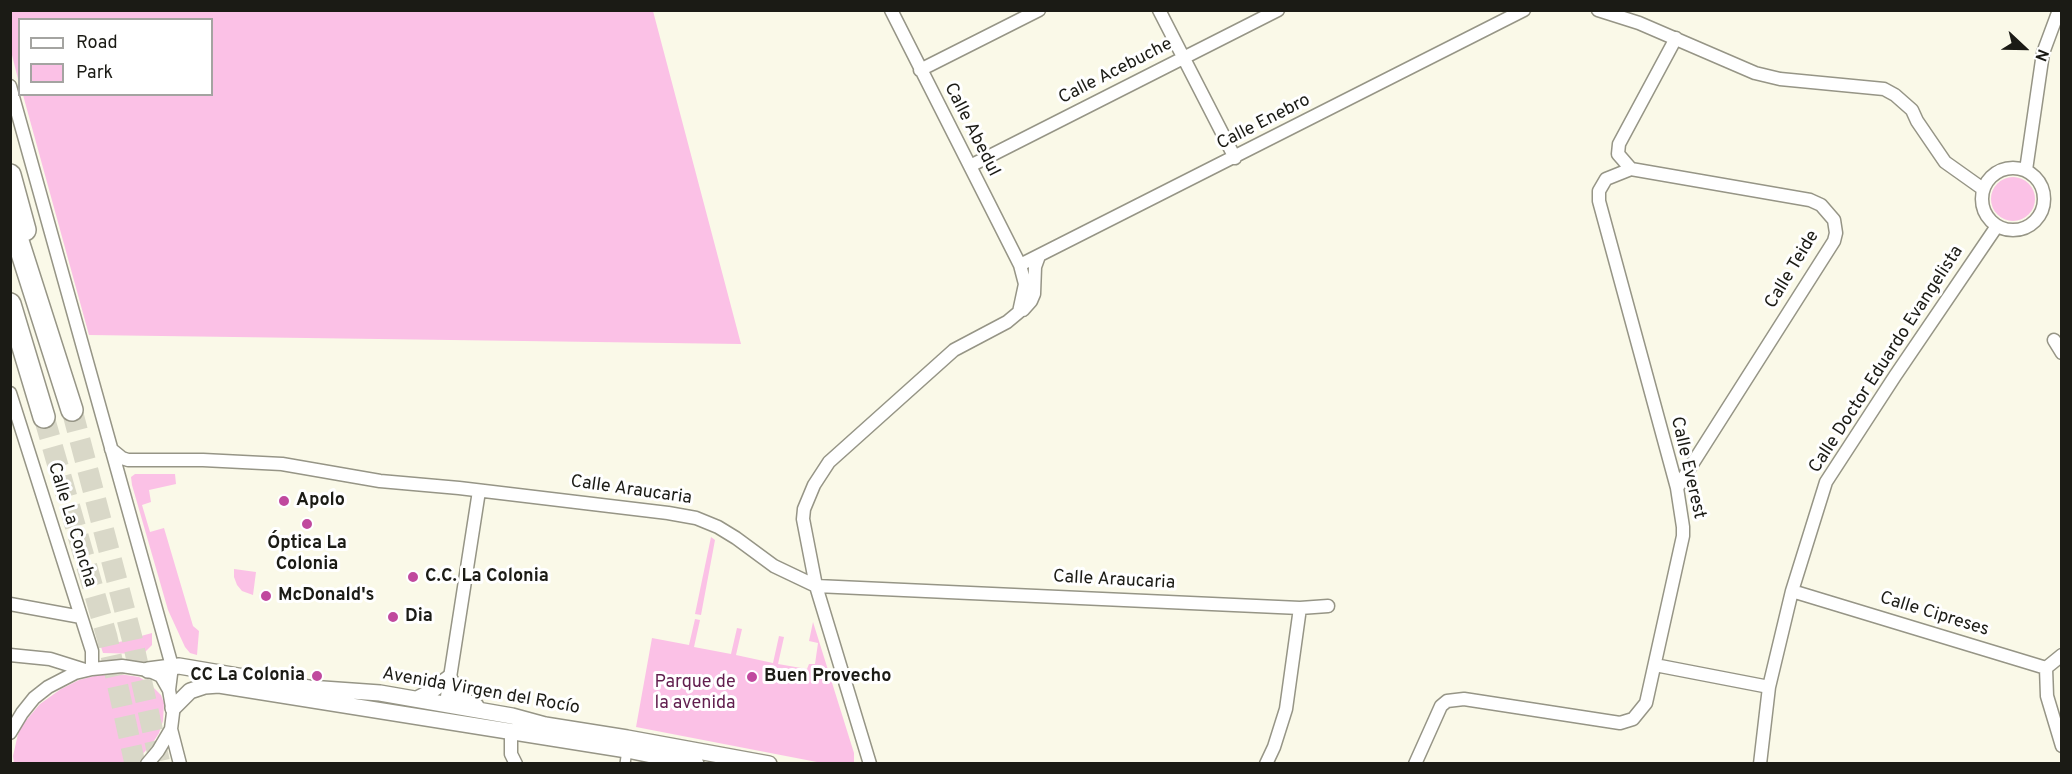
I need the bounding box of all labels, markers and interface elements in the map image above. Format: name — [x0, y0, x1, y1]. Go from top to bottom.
legend — [18, 18, 213, 96]
north arrow — [1994, 18, 2054, 78]
text: Road — [76, 32, 118, 55]
street label: Calle Acebuche — [1056, 34, 1176, 110]
text: N — [2029, 46, 2052, 64]
text: Park — [76, 62, 113, 85]
street label: Calle Abedul — [938, 80, 1004, 180]
street label: Calle Enebro — [1214, 90, 1314, 156]
street label: Calle Teide — [1761, 227, 1825, 313]
street label: Calle Doctor Eduardo Evangelista — [1805, 242, 1969, 478]
street label: Calle Everest — [1665, 415, 1709, 521]
street label: Calle La Concha — [42, 460, 100, 590]
street label: Calle Araucaria — [569, 472, 693, 510]
place label: Apolo — [296, 490, 345, 512]
marker: Apolo — [277, 494, 291, 508]
marker: Óptica La Colonia — [300, 517, 314, 531]
place label: Óptica La Colonia — [267, 533, 347, 576]
place label: C.C. La Colonia — [425, 566, 549, 588]
street label: Calle Araucaria — [1052, 567, 1176, 595]
marker: C.C. La Colonia — [406, 570, 420, 584]
place label: McDonald's — [278, 585, 374, 607]
street label: Calle Cipreses — [1877, 588, 1991, 642]
marker: McDonald's — [259, 589, 273, 603]
place label: Dia — [405, 606, 433, 628]
marker: Dia — [386, 610, 400, 624]
street label: Avenida Virgen del Rocío — [381, 664, 581, 720]
place label: CC La Colonia — [190, 665, 305, 687]
place label: Buen Provecho — [764, 666, 891, 688]
marker: CC La Colonia — [310, 669, 324, 683]
marker: Buen Provecho — [745, 670, 759, 684]
park label: Parque de la avenida — [654, 672, 736, 714]

